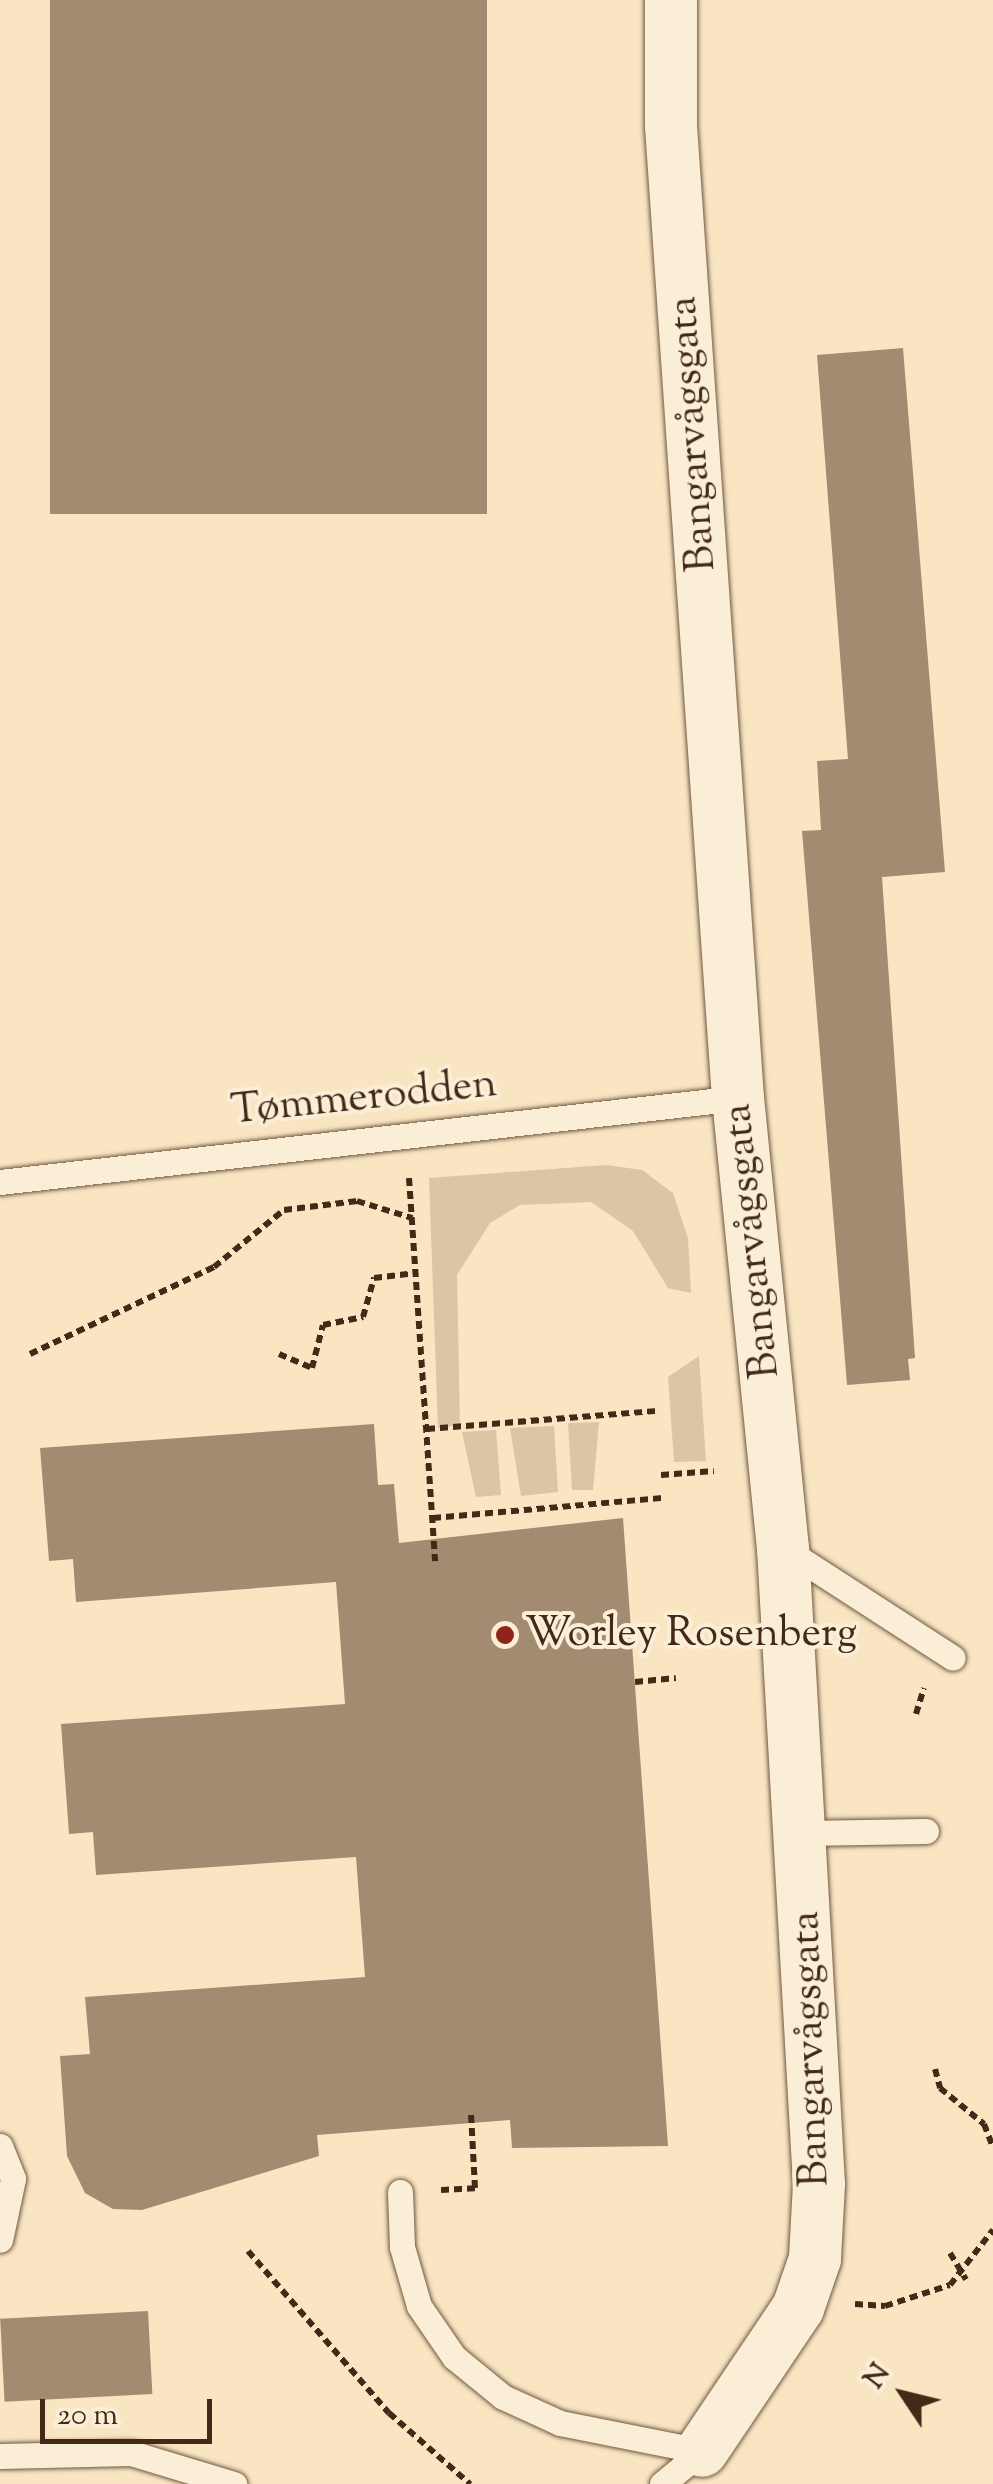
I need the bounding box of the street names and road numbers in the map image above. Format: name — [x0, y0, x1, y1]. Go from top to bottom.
street label: Bangarvågsgata — [659, 295, 729, 573]
street label: Tømmerodden — [229, 1060, 499, 1138]
street label: Bangarvågsgata — [714, 1101, 792, 1381]
street label: Bangarvågsgata — [782, 1910, 842, 2188]

